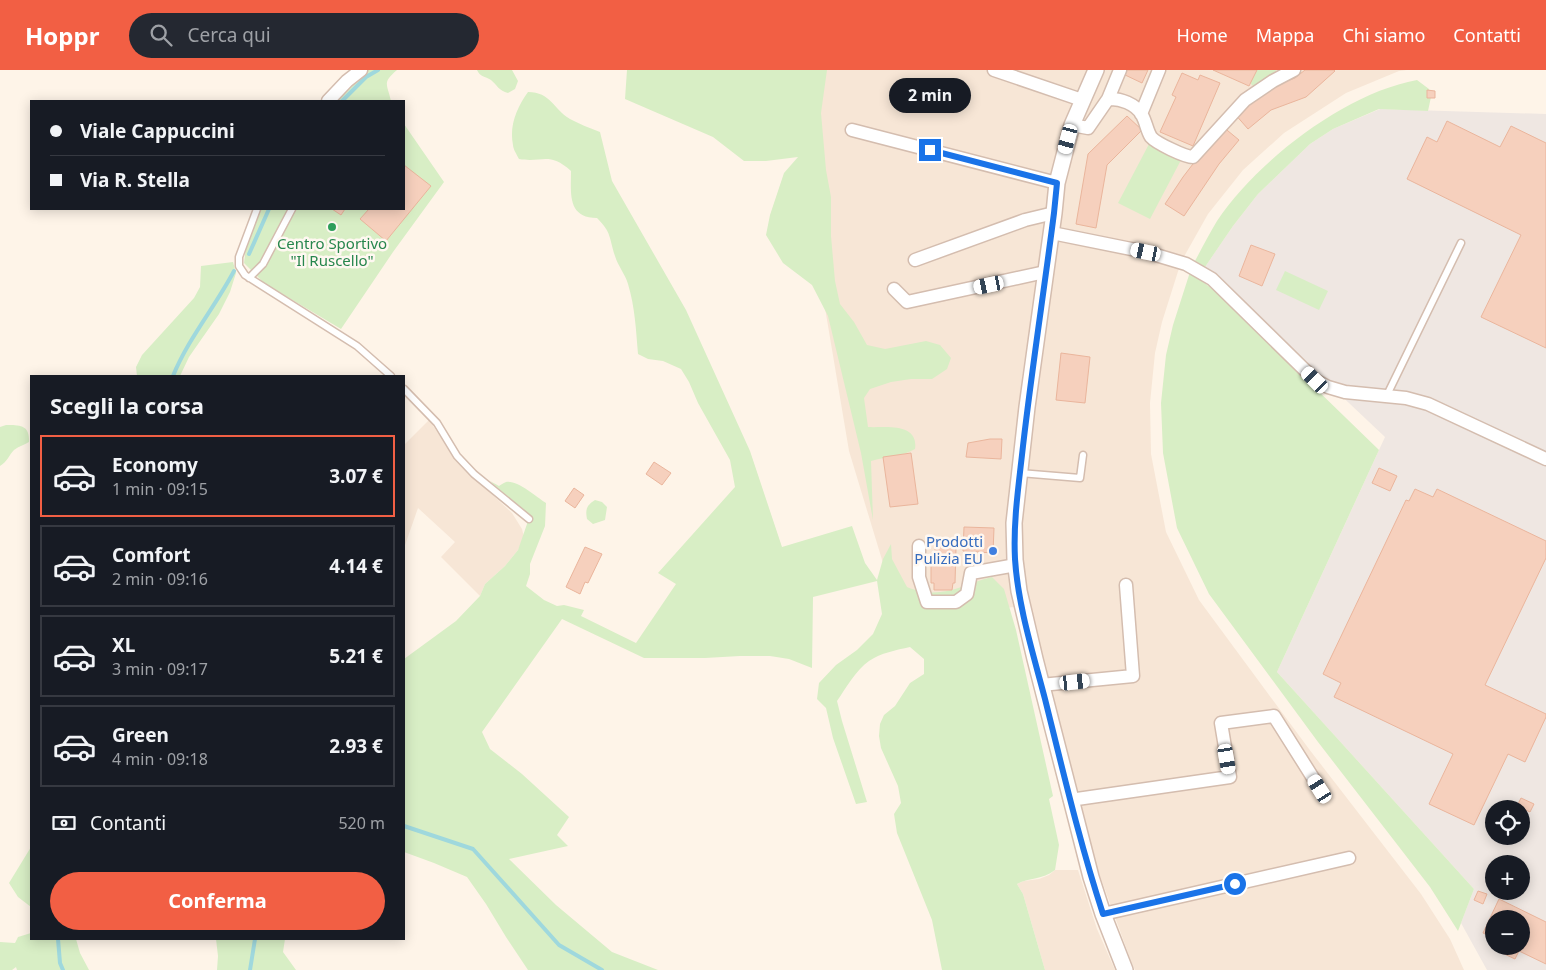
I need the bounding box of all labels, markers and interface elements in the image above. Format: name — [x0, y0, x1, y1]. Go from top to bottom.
search box — [129, 13, 479, 58]
text: Hoppr — [25, 19, 99, 52]
icon: search — [147, 21, 175, 49]
text: Cerca qui — [187, 22, 271, 48]
text: Home — [1177, 23, 1228, 47]
text: Mappa — [1256, 23, 1314, 47]
text: Chi siamo — [1342, 23, 1425, 47]
text: Contatti — [1453, 23, 1521, 47]
callout: 2 min — [889, 78, 971, 112]
text: 2 min — [908, 84, 952, 106]
text: Viale Cappuccini — [80, 118, 235, 144]
car — [1056, 123, 1079, 155]
route end — [919, 139, 941, 161]
text: Via R. Stella — [80, 167, 190, 193]
marker: Centro Sportivo "Il Ruscello" — [326, 221, 338, 233]
place label: Centro Sportivo "Il Ruscello" — [277, 233, 387, 270]
car — [1129, 242, 1162, 262]
car — [972, 275, 1005, 295]
car — [1299, 364, 1330, 396]
text: Scegli la corsa — [50, 390, 204, 420]
text: Economy — [112, 452, 198, 478]
icon: car — [52, 454, 97, 499]
text: 3.07 € — [329, 463, 383, 489]
text: 1 min · 09:15 — [112, 478, 208, 500]
place label: Prodotti Pulizia EU — [914, 531, 983, 568]
text: Comfort — [112, 542, 191, 568]
icon: car — [52, 544, 97, 589]
marker: Prodotti Pulizia EU — [987, 545, 999, 557]
text: 4.14 € — [329, 553, 383, 579]
text: 2 min · 09:16 — [112, 568, 208, 590]
text: XL — [112, 632, 135, 658]
icon: car — [52, 634, 97, 679]
text: 5.21 € — [329, 643, 383, 669]
text: 3 min · 09:17 — [112, 658, 208, 680]
car — [1059, 673, 1090, 691]
text: Green — [112, 722, 169, 748]
icon: car — [52, 724, 97, 769]
text: 2.93 € — [329, 733, 383, 759]
car — [1217, 743, 1236, 775]
text: 4 min · 09:18 — [112, 748, 208, 770]
car — [1305, 772, 1334, 806]
map controls — [1485, 800, 1530, 955]
button: locate — [1485, 800, 1530, 845]
icon: cash — [50, 809, 78, 837]
text: Contanti — [90, 810, 166, 836]
text: 520 m — [338, 812, 385, 834]
button: + — [1485, 855, 1530, 900]
button: Conferma — [50, 872, 385, 930]
route start — [1224, 873, 1246, 895]
button: − — [1485, 910, 1530, 955]

